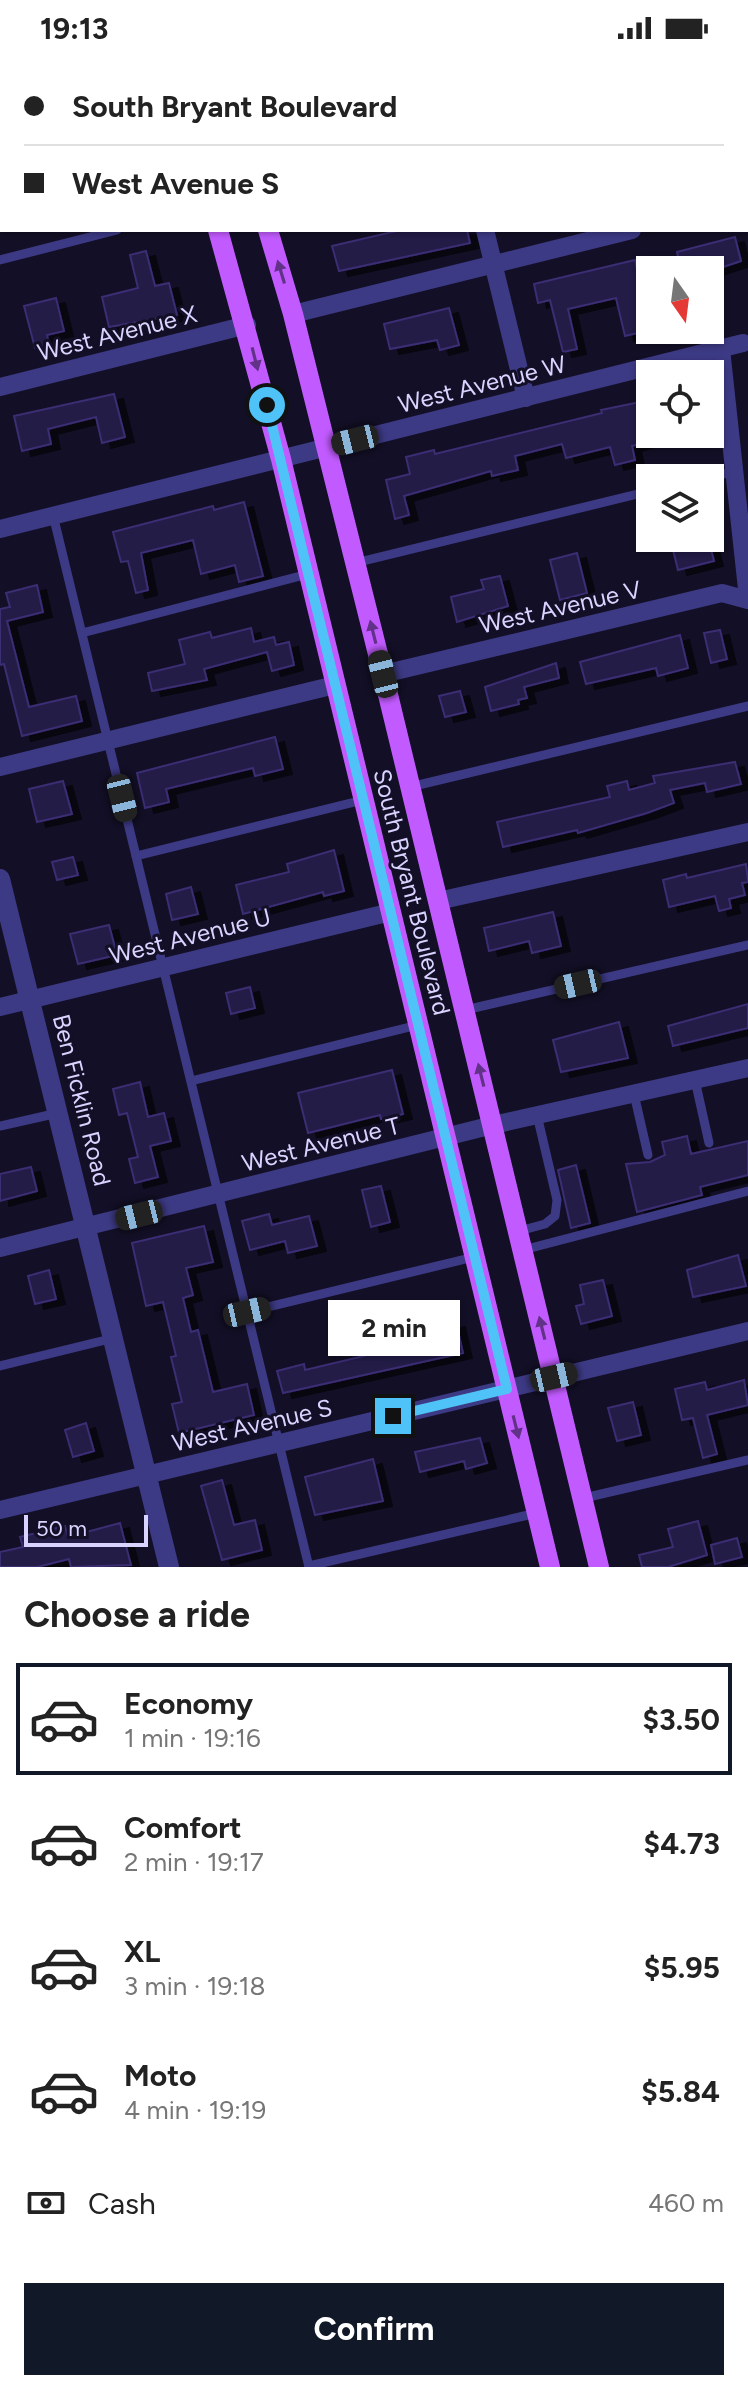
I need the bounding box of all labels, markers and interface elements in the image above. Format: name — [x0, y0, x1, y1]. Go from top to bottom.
text: 19:13 — [40, 10, 108, 47]
text: South Bryant Boulevard — [72, 88, 397, 125]
text: West Avenue S — [72, 165, 279, 202]
north arrow — [636, 256, 724, 344]
map controls — [636, 256, 724, 552]
one-way arrow — [274, 259, 287, 283]
street label: West Avenue X — [34, 299, 200, 367]
one-way arrow — [250, 346, 262, 371]
street label: West Avenue W — [395, 349, 569, 419]
button: locate — [636, 360, 724, 448]
route start — [249, 387, 285, 423]
car — [329, 423, 381, 457]
button: layers — [636, 464, 724, 552]
street label: West Avenue V — [476, 574, 644, 640]
one-way arrow — [366, 620, 378, 645]
car — [366, 648, 400, 700]
street label: South Bryant Boulevard — [367, 766, 457, 1018]
car — [105, 772, 139, 824]
street label: West Avenue U — [106, 902, 274, 970]
car — [552, 967, 604, 1001]
street label: Ben Ficklin Road — [47, 1011, 117, 1189]
one-way arrow — [474, 1063, 486, 1088]
street label: West Avenue T — [239, 1110, 403, 1178]
car — [113, 1198, 165, 1232]
car — [221, 1295, 273, 1329]
callout: 2 min — [327, 1300, 459, 1356]
text: 2 min — [361, 1312, 427, 1344]
one-way arrow — [535, 1315, 548, 1340]
car — [528, 1360, 580, 1394]
street label: West Avenue S — [169, 1393, 335, 1457]
route end — [375, 1398, 411, 1434]
one-way arrow — [510, 1415, 523, 1440]
scale bar — [24, 1511, 148, 1547]
text: 50 m — [36, 1515, 87, 1542]
text: Choose a ride — [24, 1593, 250, 1636]
icon: car — [28, 1683, 100, 1755]
text: Economy — [124, 1685, 253, 1722]
text: $3.50 — [642, 1701, 720, 1738]
text: 1 min · 19:16 — [124, 1722, 261, 1754]
icon: car — [28, 1807, 100, 1879]
text: Comfort — [124, 1809, 242, 1846]
text: $4.73 — [644, 1825, 720, 1862]
text: 2 min · 19:17 — [124, 1846, 264, 1878]
icon: car — [28, 1931, 100, 2003]
text: XL — [124, 1933, 160, 1970]
text: $5.95 — [644, 1949, 720, 1986]
text: 3 min · 19:18 — [124, 1970, 265, 2002]
icon: car — [28, 2055, 100, 2127]
text: Moto — [124, 2057, 196, 2094]
text: $5.84 — [641, 2073, 720, 2110]
text: 4 min · 19:19 — [124, 2094, 266, 2126]
icon: cash — [24, 2181, 68, 2225]
text: Cash — [88, 2185, 156, 2222]
text: 460 m — [648, 2187, 724, 2219]
button: Confirm — [24, 2283, 724, 2375]

